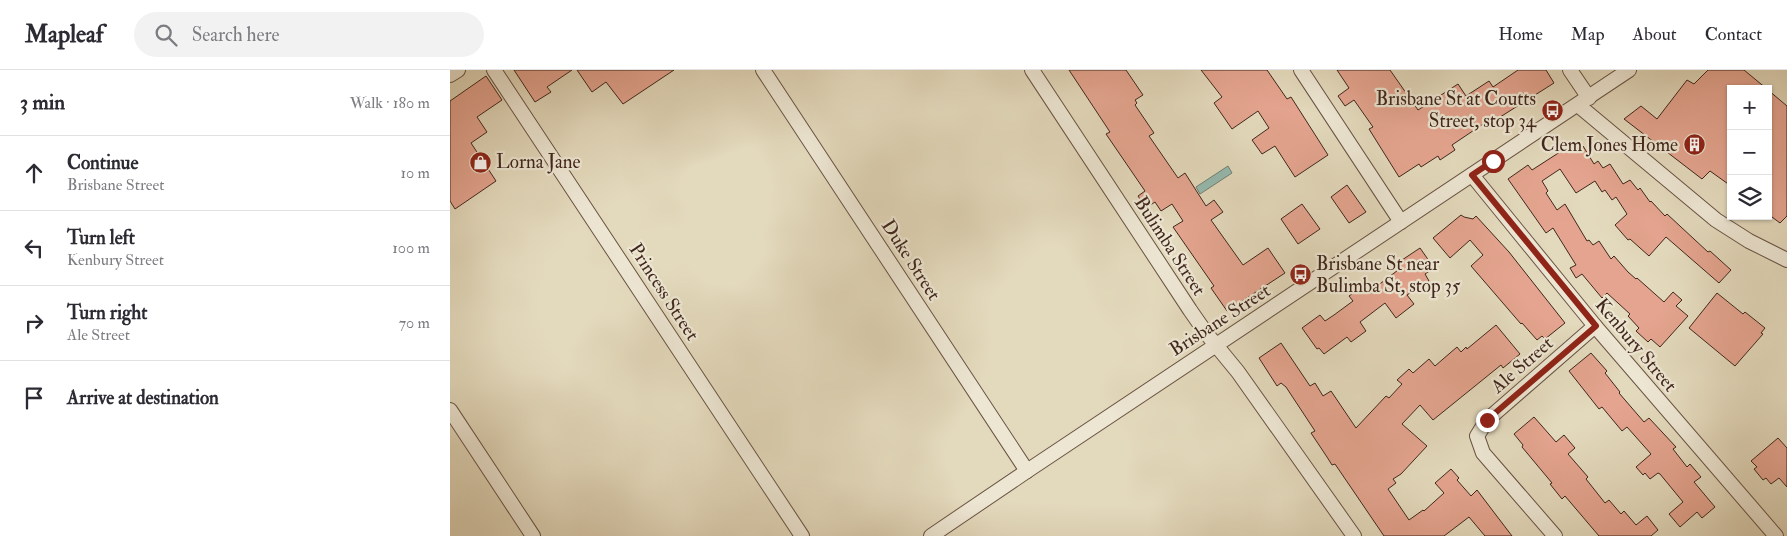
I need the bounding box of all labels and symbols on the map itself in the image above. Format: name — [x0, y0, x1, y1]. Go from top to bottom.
place label: Brisbane St at Coutts Street, stop 34 — [1376, 87, 1537, 134]
bus stop icon: Brisbane St at Coutts Street, stop 34 — [1540, 98, 1564, 122]
place label: Clem Jones Home — [1541, 133, 1678, 157]
building icon: Clem Jones Home — [1682, 133, 1706, 157]
shop icon: Lorna Jane — [468, 150, 492, 174]
place label: Lorna Jane — [496, 150, 581, 174]
route start — [1482, 150, 1505, 173]
street label: Bulimba Street — [1129, 192, 1211, 300]
street label: Duke Street — [876, 215, 946, 305]
street label: Princess Street — [624, 239, 704, 345]
place label: Brisbane St near Bulimba St, stop 35 — [1316, 252, 1461, 299]
bus stop icon: Brisbane St near Bulimba St, stop 35 — [1288, 263, 1312, 287]
street label: Brisbane Street — [1165, 278, 1275, 362]
street label: Kenbury Street — [1590, 293, 1682, 397]
street label: Ale Street — [1485, 331, 1558, 399]
route end — [1476, 409, 1499, 432]

